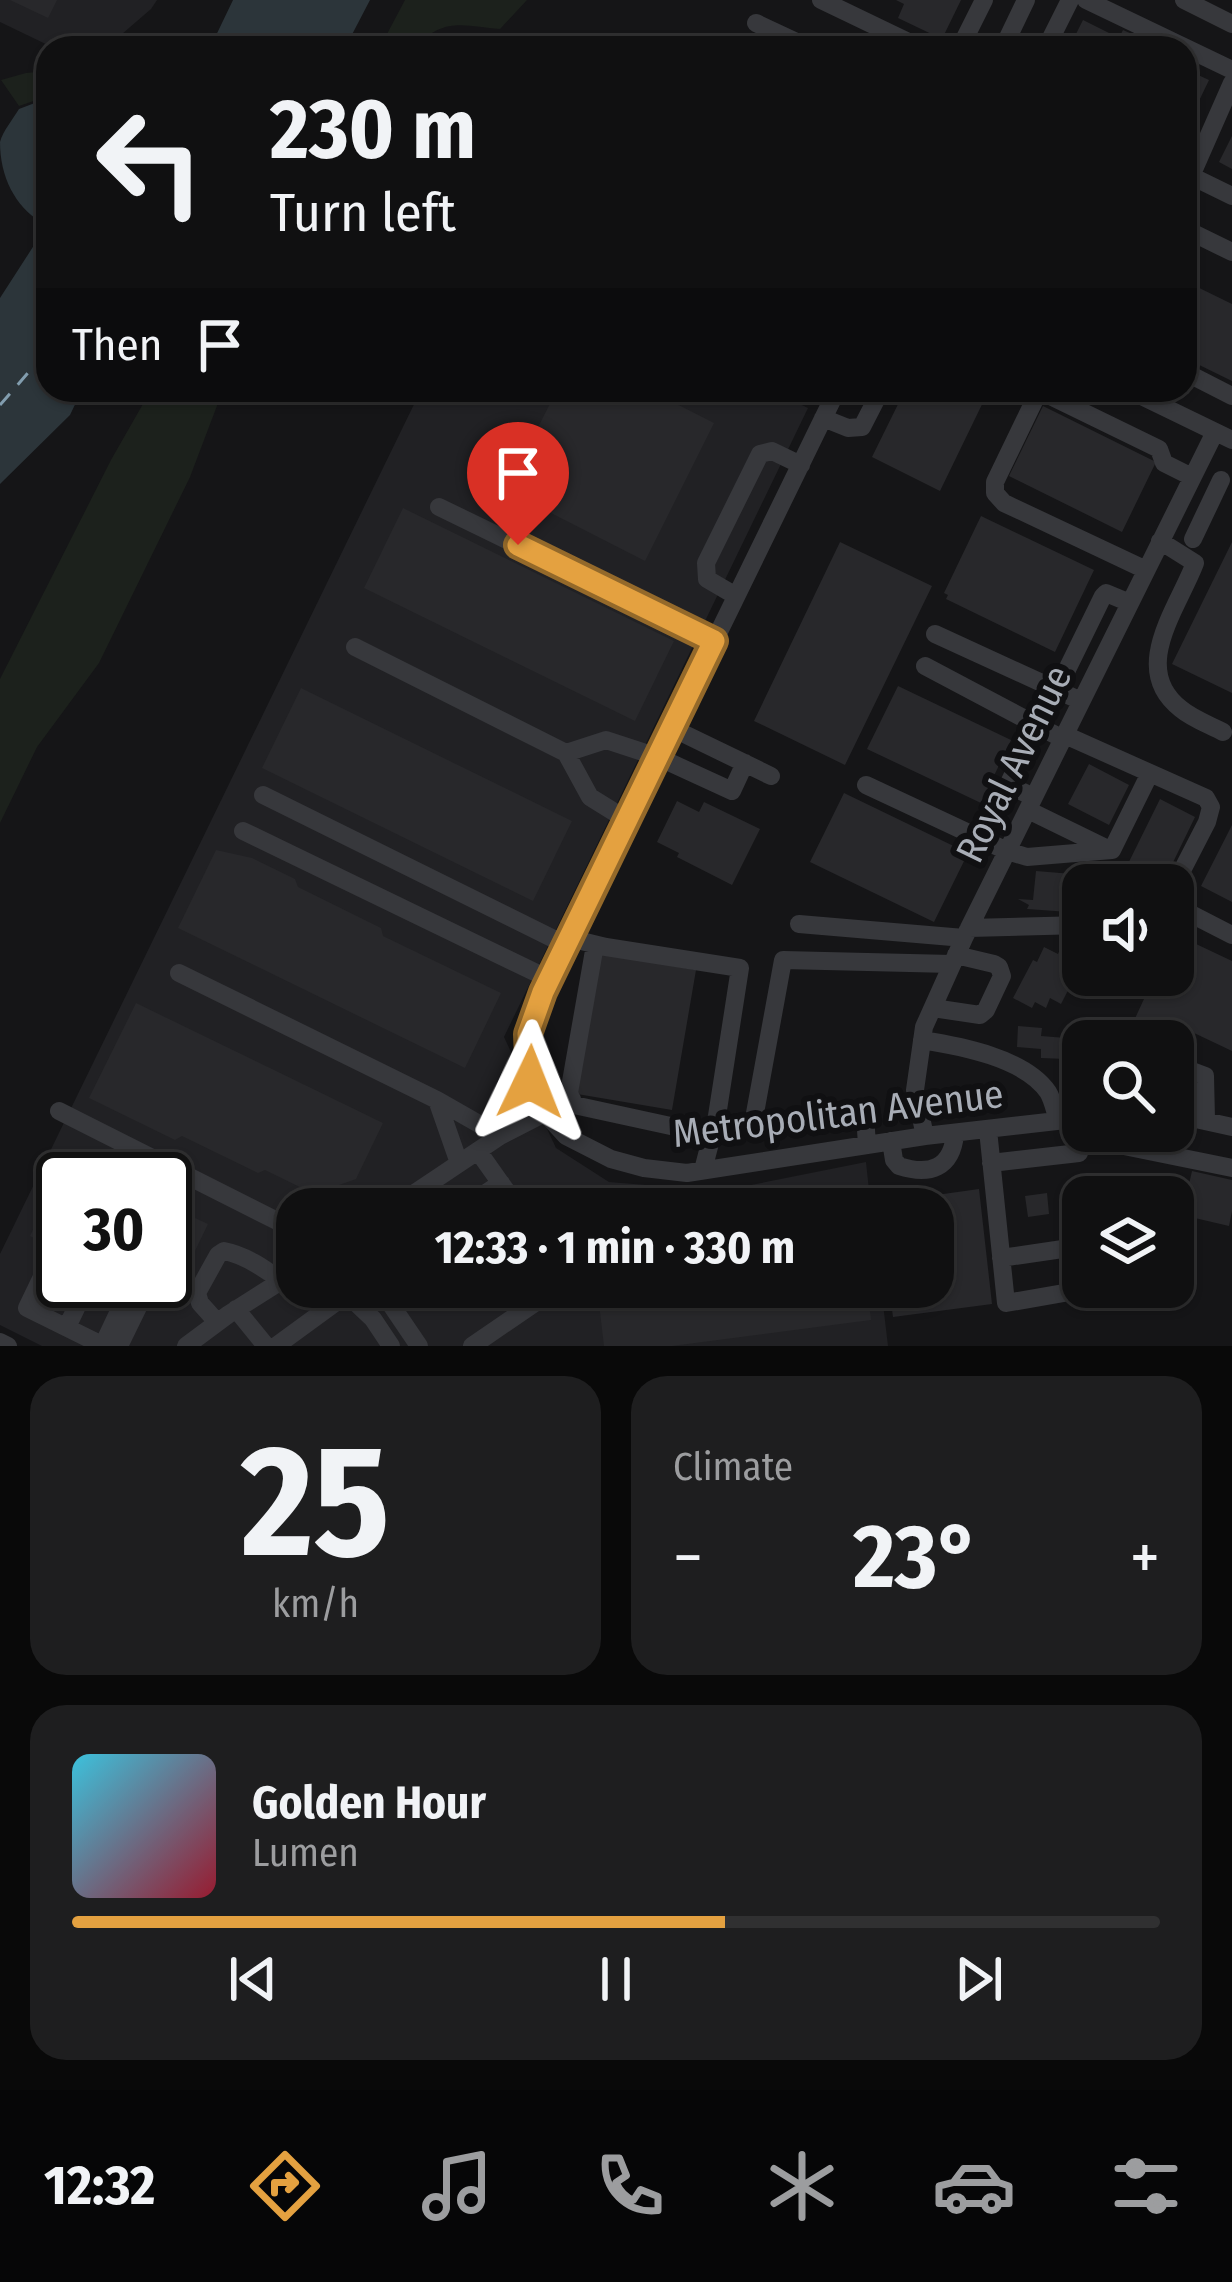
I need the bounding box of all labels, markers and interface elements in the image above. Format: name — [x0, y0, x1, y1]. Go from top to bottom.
text: 230 m — [270, 79, 476, 180]
icon: left — [72, 84, 228, 240]
text: Turn left — [270, 181, 456, 245]
icon: arrive — [187, 312, 253, 378]
text: Then — [72, 318, 163, 372]
pin — [467, 422, 569, 545]
icon: arrive — [485, 440, 551, 506]
street label: Royal Avenue — [947, 658, 1081, 870]
map controls — [1062, 864, 1194, 1308]
button: sound — [1062, 864, 1194, 996]
position arrow — [467, 1019, 593, 1145]
button: search — [1062, 1020, 1194, 1152]
street label: Metropolitan Avenue — [670, 1071, 1006, 1157]
speed limit sign: 30 — [36, 1152, 192, 1308]
button: layers — [1062, 1176, 1194, 1308]
text: 12:33 · 1 min · 330 m — [435, 1221, 795, 1275]
text: 25 — [241, 1409, 390, 1596]
text: Climate — [673, 1444, 793, 1490]
text: 23° — [853, 1503, 980, 1611]
text: − — [673, 1518, 703, 1597]
text: + — [1130, 1518, 1160, 1597]
text: km/h — [272, 1581, 359, 1627]
text: Golden Hour — [252, 1776, 486, 1830]
text: Lumen — [252, 1830, 359, 1876]
icon: previous — [220, 1946, 286, 2012]
icon: pause — [583, 1946, 649, 2012]
icon: next — [946, 1946, 1012, 2012]
icon: directions — [243, 2144, 327, 2228]
icon: music — [415, 2144, 499, 2228]
icon: phone — [588, 2144, 672, 2228]
icon: climate — [760, 2144, 844, 2228]
icon: car — [932, 2144, 1016, 2228]
icon: filters — [1104, 2144, 1188, 2228]
text: 12:32 — [44, 2154, 155, 2218]

